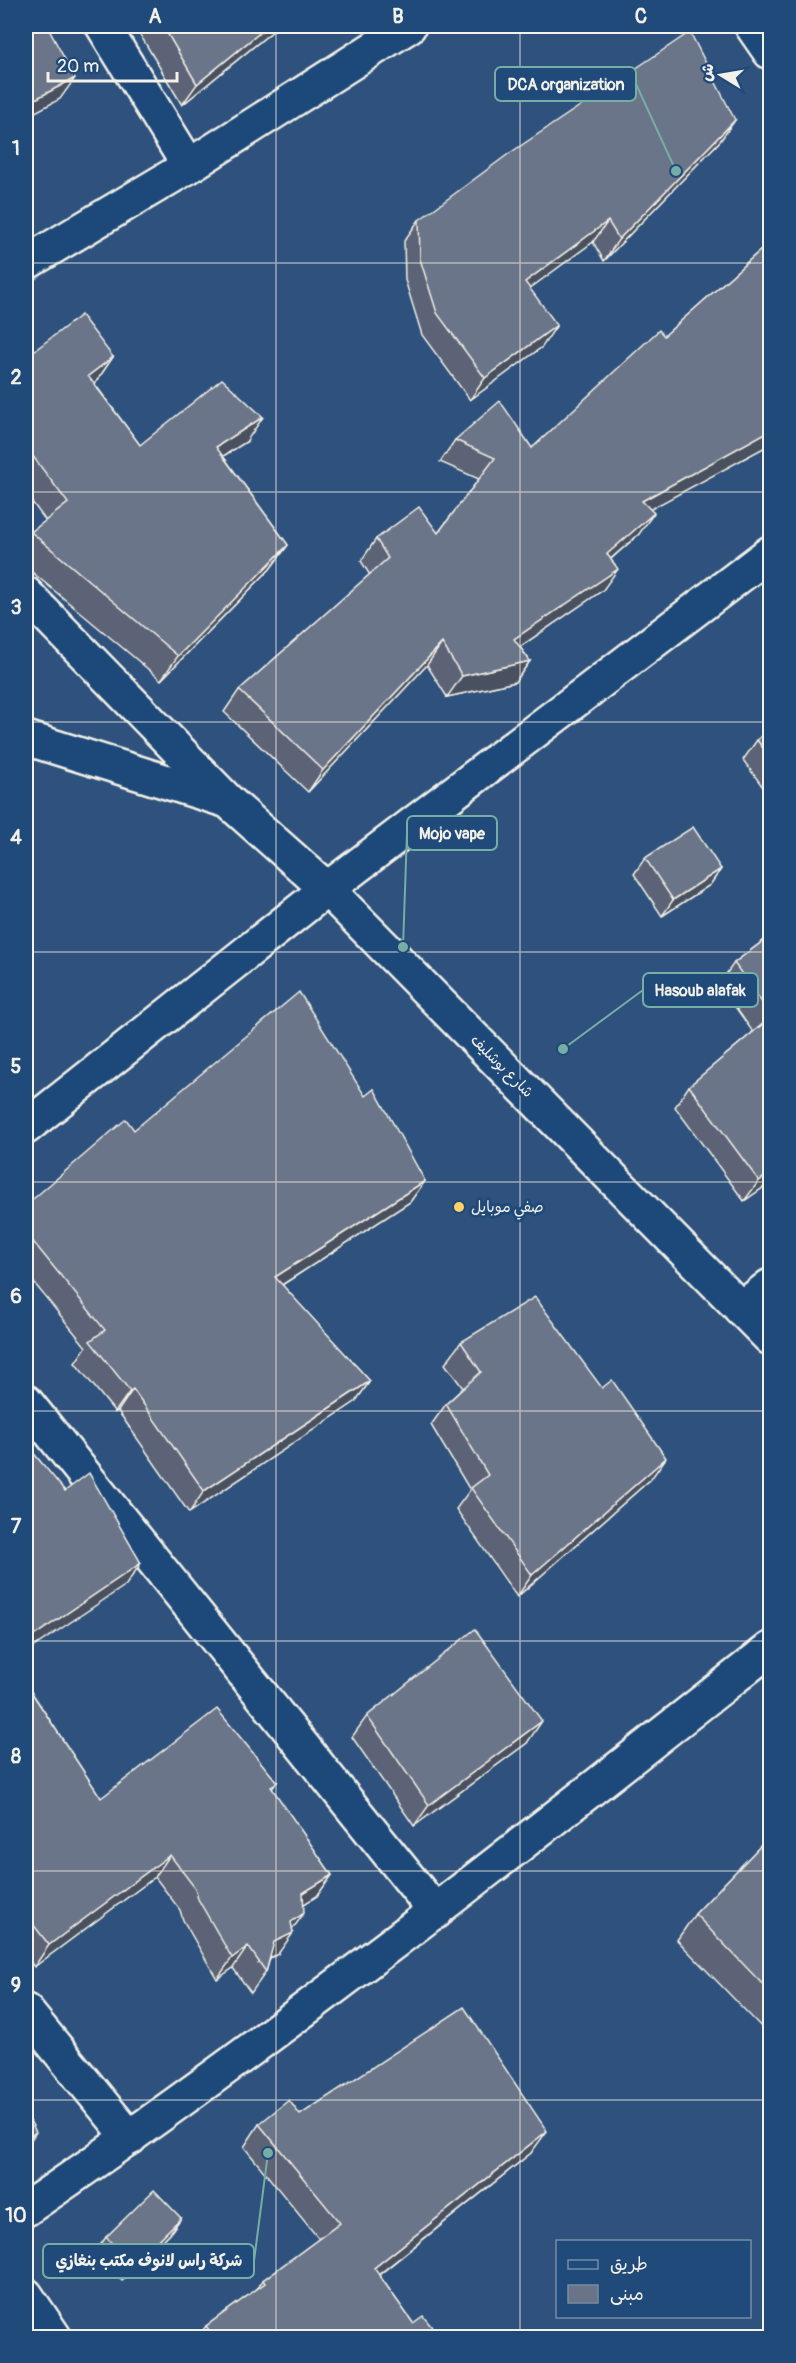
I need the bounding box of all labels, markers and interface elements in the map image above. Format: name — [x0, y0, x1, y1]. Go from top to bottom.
text: A — [149, 4, 162, 29]
text: B — [392, 4, 404, 29]
text: C — [635, 4, 647, 29]
scale bar — [48, 45, 177, 83]
north arrow — [691, 45, 751, 105]
text: 20 m — [57, 55, 99, 78]
text: ش — [696, 62, 719, 83]
callout: DCA organization — [495, 67, 636, 101]
text: DCA organization — [507, 75, 625, 95]
text: 1 — [12, 136, 20, 161]
text: 2 — [10, 365, 22, 390]
text: 3 — [10, 595, 22, 620]
callout: Mojo vape — [407, 816, 497, 850]
text: Mojo vape — [419, 824, 486, 844]
text: 4 — [10, 825, 22, 850]
callout: Hasoub alafak — [643, 973, 758, 1007]
text: Hasoub alafak — [654, 981, 746, 1001]
street label: شارع بوشليف — [466, 1031, 537, 1102]
text: 5 — [11, 1054, 22, 1079]
place label: صفي موبايل — [471, 1198, 544, 1220]
marker: صفي موبايل — [452, 1200, 466, 1214]
text: 6 — [10, 1284, 22, 1309]
text: 7 — [11, 1514, 22, 1539]
text: 8 — [11, 1744, 21, 1769]
text: 9 — [11, 1973, 21, 1998]
text: 10 — [5, 2203, 27, 2228]
legend — [556, 2240, 751, 2318]
callout: شركة راس لانوف مكتب بنغازي — [43, 2244, 254, 2278]
text: شركة راس لانوف مكتب بنغازي — [56, 2251, 242, 2273]
text: طريق — [610, 2253, 648, 2276]
text: مبنى — [610, 2283, 644, 2306]

